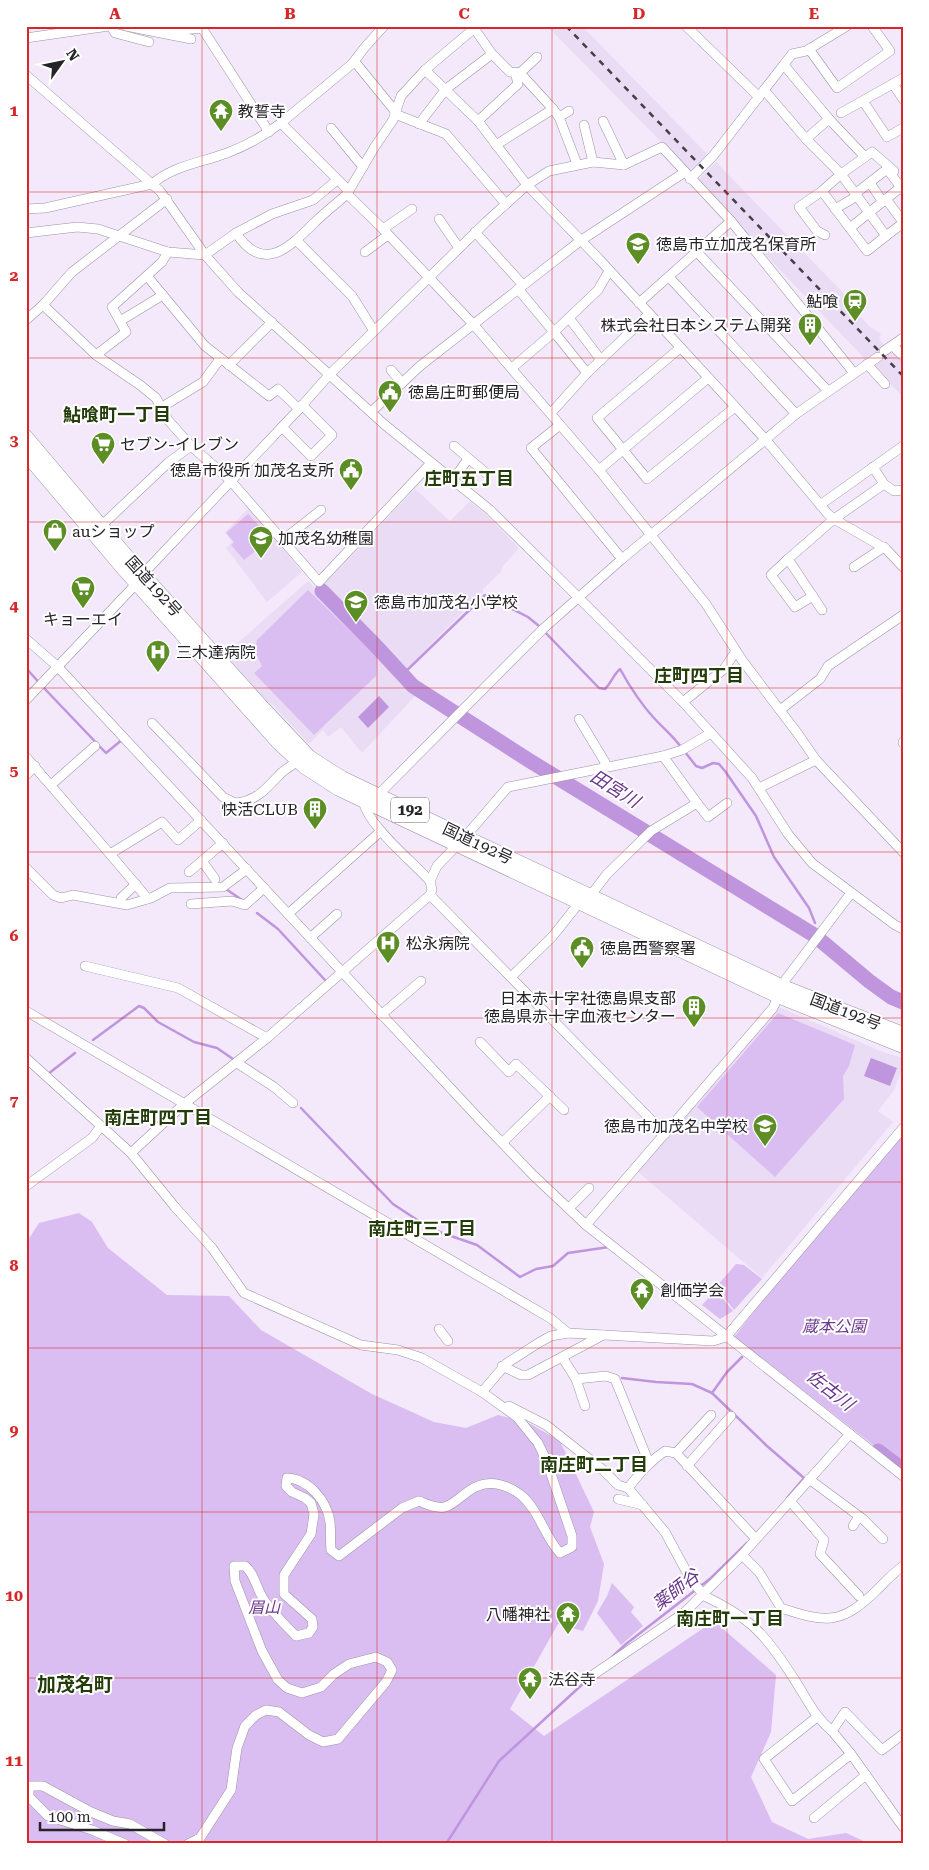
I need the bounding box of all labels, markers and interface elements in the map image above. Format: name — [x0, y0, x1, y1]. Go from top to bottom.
text: A — [109, 4, 121, 23]
text: B — [284, 4, 296, 23]
text: C — [458, 4, 470, 23]
text: D — [633, 4, 646, 23]
text: E — [809, 4, 819, 23]
north arrow — [38, 38, 88, 88]
text: N — [63, 46, 83, 64]
temple icon: 教誓寺 — [208, 98, 234, 132]
text: 1 — [10, 101, 19, 120]
place label: 教誓寺 — [238, 102, 286, 121]
school or university icon: 徳島市立加茂名保育所 — [625, 231, 651, 265]
place label: 徳島市立加茂名保育所 — [656, 235, 816, 254]
text: 2 — [10, 266, 19, 285]
station icon: 鮎喰 — [842, 288, 868, 322]
place label: 鮎喰 — [806, 292, 838, 311]
building icon: 株式会社日本システム開発 — [797, 312, 823, 346]
place label: 株式会社日本システム開発 — [600, 316, 792, 335]
public building icon: 徳島庄町郵便局 — [377, 379, 403, 413]
place label: 徳島庄町郵便局 — [408, 383, 520, 402]
district label: 鮎喰町一丁目 — [63, 404, 171, 425]
text: 3 — [10, 431, 19, 450]
supermarket icon: セブン-イレブン — [90, 431, 116, 465]
place label: セブン-イレブン — [120, 435, 239, 454]
public building icon: 徳島市役所 加茂名支所 — [338, 457, 364, 491]
place label: 徳島市役所 加茂名支所 — [170, 461, 334, 480]
district label: 庄町五丁目 — [424, 468, 514, 489]
shop icon: auショップ — [42, 518, 68, 552]
place label: auショップ — [72, 522, 155, 541]
school or university icon: 加茂名幼稚園 — [248, 525, 274, 559]
place label: 加茂名幼稚園 — [278, 529, 374, 548]
street label: 国道192号 — [122, 552, 186, 621]
supermarket icon: キョーエイ — [70, 575, 96, 609]
school or university icon: 徳島市加茂名小学校 — [343, 589, 369, 623]
place label: 徳島市加茂名小学校 — [374, 593, 518, 612]
text: 4 — [10, 596, 19, 615]
place label: キョーエイ — [43, 610, 123, 629]
hospital icon: 三木達病院 — [145, 639, 171, 673]
place label: 三木達病院 — [176, 643, 256, 662]
district label: 庄町四丁目 — [654, 665, 744, 686]
text: 5 — [10, 761, 19, 780]
water label: 田宮川 — [587, 765, 645, 813]
building icon: 快活CLUB — [302, 796, 328, 830]
road number: 192 — [391, 798, 429, 822]
place label: 快活CLUB — [221, 800, 298, 819]
street label: 国道192号 — [440, 819, 516, 868]
text: 6 — [10, 926, 19, 945]
hospital icon: 松永病院 — [375, 930, 401, 964]
place label: 松永病院 — [406, 934, 470, 953]
public building icon: 徳島西警察署 — [569, 935, 595, 969]
place label: 徳島西警察署 — [600, 939, 696, 958]
place label: 日本赤十字社徳島県支部 徳島県赤十字血液センター — [484, 989, 676, 1026]
street label: 国道192号 — [807, 989, 884, 1034]
building icon: 日本赤十字社徳島県支部 徳島県赤十字血液センター — [681, 994, 707, 1028]
text: 7 — [10, 1091, 19, 1110]
district label: 南庄町四丁目 — [104, 1107, 212, 1128]
school or university icon: 徳島市加茂名中学校 — [752, 1113, 778, 1147]
place label: 徳島市加茂名中学校 — [604, 1117, 748, 1136]
district label: 南庄町三丁目 — [368, 1218, 476, 1239]
text: 8 — [10, 1256, 19, 1275]
temple icon: 創価学会 — [629, 1277, 655, 1311]
place label: 創価学会 — [660, 1281, 724, 1300]
park label: 蔵本公園 — [802, 1317, 868, 1336]
water label: 佐古川 — [803, 1365, 860, 1416]
text: 9 — [10, 1421, 19, 1440]
district label: 南庄町二丁目 — [540, 1454, 648, 1475]
water label: 薬師谷 — [648, 1563, 705, 1615]
text: 10 — [5, 1586, 23, 1605]
park label: 眉山 — [248, 1598, 281, 1617]
temple icon: 八幡神社 — [555, 1601, 581, 1635]
place label: 八幡神社 — [486, 1605, 550, 1624]
district label: 南庄町一丁目 — [676, 1608, 784, 1629]
temple icon: 法谷寺 — [517, 1666, 543, 1700]
place label: 法谷寺 — [548, 1670, 596, 1689]
district label: 加茂名町 — [37, 1673, 113, 1696]
text: 11 — [5, 1751, 23, 1770]
scale bar — [40, 1800, 164, 1832]
text: 100 m — [48, 1808, 91, 1826]

